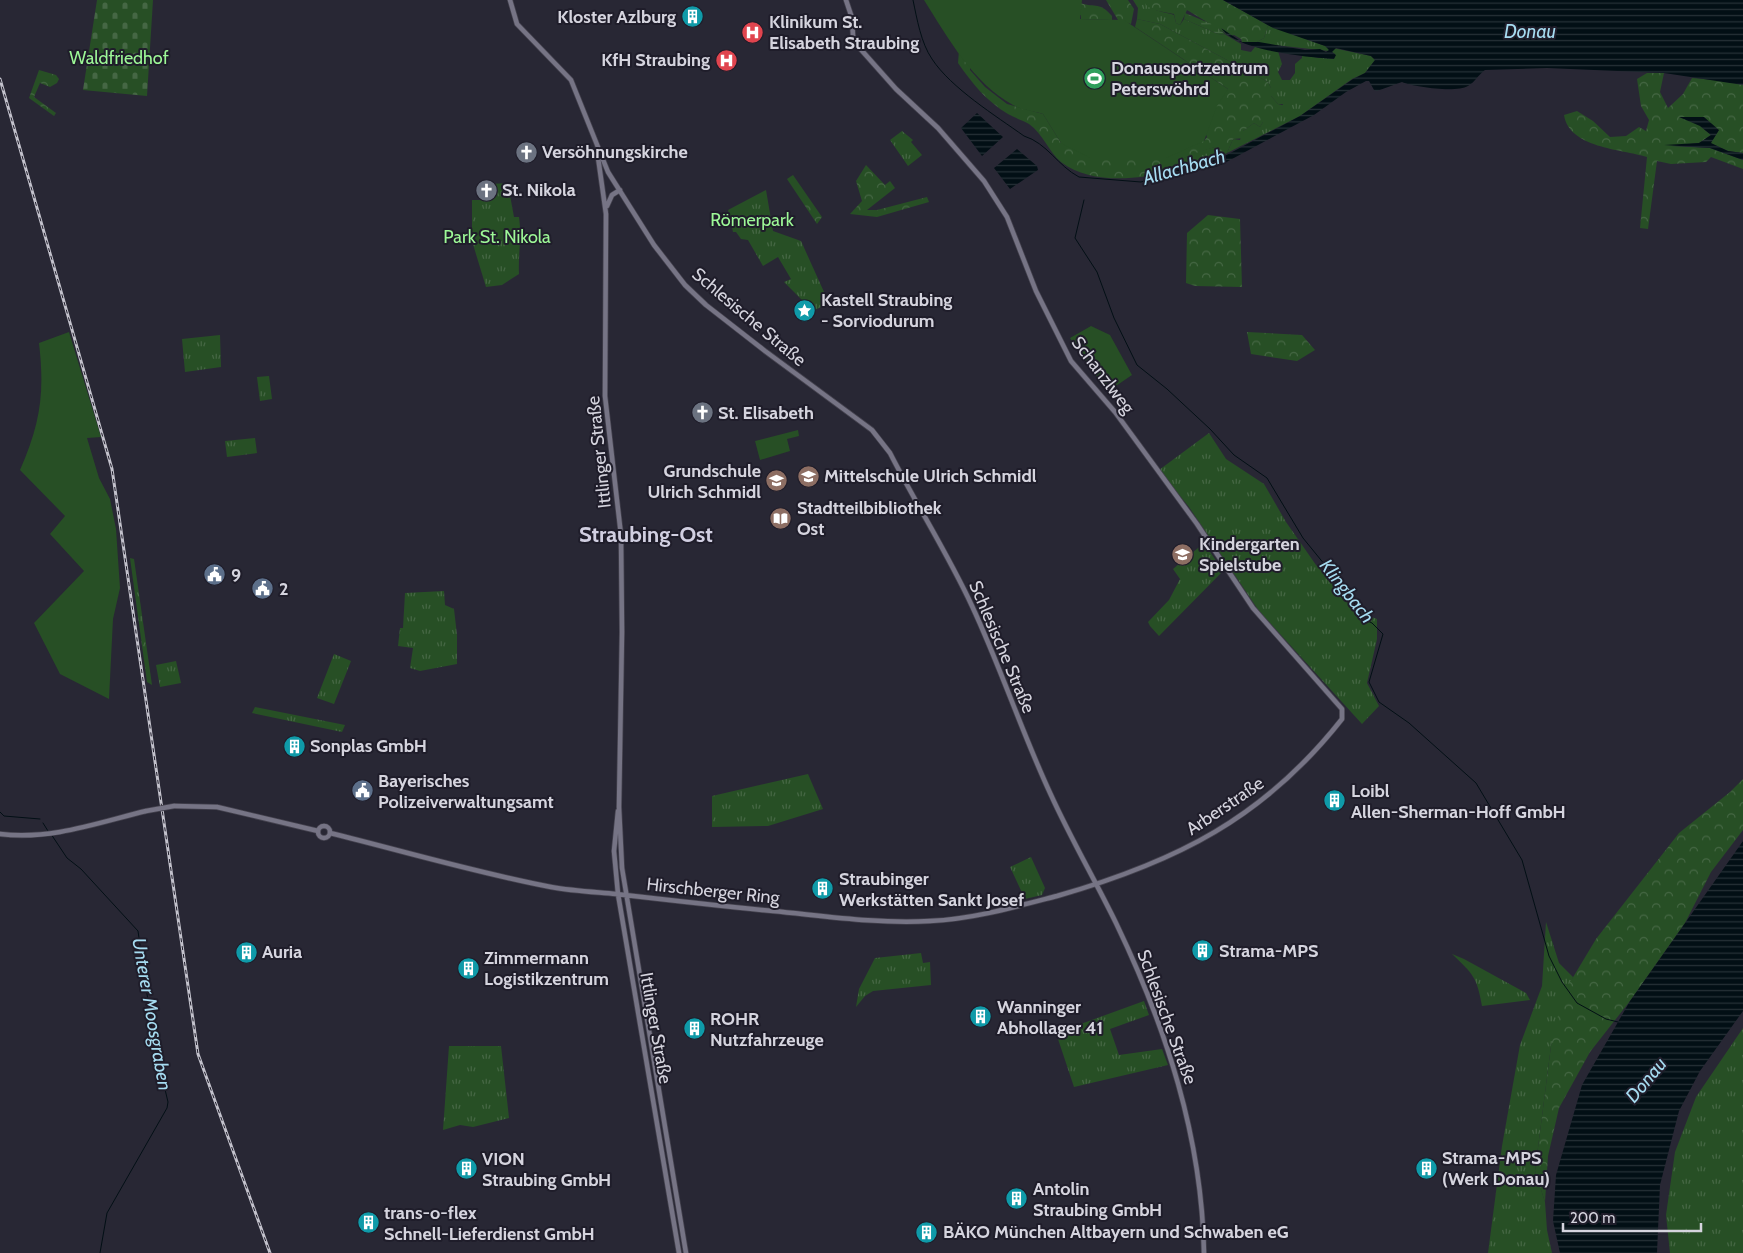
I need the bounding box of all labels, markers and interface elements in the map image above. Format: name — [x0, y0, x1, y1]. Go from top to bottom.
building icon: Kloster Azlburg — [680, 5, 704, 29]
place label: Kloster Azlburg — [557, 6, 676, 28]
place label: Klinikum St. Elisabeth Straubing — [769, 11, 919, 54]
hospital icon: Klinikum St. Elisabeth Straubing — [741, 20, 765, 44]
water label: Donau — [1504, 20, 1556, 43]
park label: Waldfriedhof — [69, 47, 169, 69]
hospital icon: KfH Straubing — [714, 48, 738, 72]
place label: KfH Straubing — [601, 49, 710, 71]
place label: Donausportzentrum Peterswöhrd — [1111, 57, 1268, 100]
sports icon: Donausportzentrum Peterswöhrd — [1083, 66, 1107, 90]
church icon: Versöhnungskirche — [514, 140, 538, 164]
place label: Versöhnungskirche — [542, 141, 688, 163]
water label: Allachbach — [1139, 144, 1228, 190]
church icon: St. Nikola — [474, 178, 498, 202]
place label: St. Nikola — [502, 179, 576, 201]
park label: Römerpark — [710, 209, 795, 231]
park label: Park St. Nikola — [443, 226, 551, 248]
street label: Schlesische Straße — [688, 263, 810, 371]
place label: Kastell Straubing - Sorviodurum — [821, 289, 952, 332]
place icon: Kastell Straubing - Sorviodurum — [793, 298, 817, 322]
street label: Schanzlweg — [1067, 332, 1140, 419]
street label: Ittlinger Straße — [582, 395, 616, 509]
church icon: St. Elisabeth — [690, 401, 714, 425]
place label: St. Elisabeth — [718, 402, 814, 424]
place label: Grundschule Ulrich Schmidl — [648, 460, 761, 503]
school or university icon: Mittelschule Ulrich Schmidl — [796, 464, 820, 488]
place label: Mittelschule Ulrich Schmidl — [824, 465, 1037, 487]
school or university icon: Grundschule Ulrich Schmidl — [765, 469, 789, 493]
place label: Stadtteilbibliothek Ost — [797, 497, 942, 540]
library icon: Stadtteilbibliothek Ost — [769, 506, 793, 530]
district label: Straubing-Ost — [579, 521, 713, 548]
place label: Kindergarten Spielstube — [1199, 533, 1300, 576]
school or university icon: Kindergarten Spielstube — [1171, 542, 1195, 566]
water label: Klingbach — [1315, 554, 1379, 628]
public building icon: 9 — [203, 563, 227, 587]
place label: 9 — [231, 564, 241, 586]
public building icon: 2 — [251, 577, 275, 601]
street label: Schlesische Straße — [964, 577, 1040, 717]
place label: 2 — [279, 578, 289, 600]
building icon: Sonplas GmbH — [282, 734, 306, 758]
place label: Sonplas GmbH — [310, 735, 427, 757]
place label: Bayerisches Polizeiverwaltungsamt — [378, 770, 554, 813]
street label: Arberstraße — [1182, 772, 1268, 840]
public building icon: Bayerisches Polizeiverwaltungsamt — [350, 779, 374, 803]
place label: Loibl Allen-Sherman-Hoff GmbH — [1351, 780, 1566, 823]
building icon: Loibl Allen-Sherman-Hoff GmbH — [1323, 789, 1347, 813]
place label: Straubinger Werkstätten Sankt Josef — [839, 868, 1024, 911]
street label: Hirschberger Ring — [645, 873, 782, 909]
building icon: Straubinger Werkstätten Sankt Josef — [811, 877, 835, 901]
water label: Unterer Moosgraben — [127, 936, 177, 1092]
building icon: Strama-MPS — [1191, 939, 1215, 963]
building icon: Auria — [234, 940, 258, 964]
place label: Strama-MPS — [1219, 940, 1318, 962]
place label: Auria — [262, 941, 302, 963]
place label: Zimmermann Logistikzentrum — [484, 947, 609, 990]
street label: Schlesische Straße — [1132, 947, 1202, 1087]
building icon: Zimmermann Logistikzentrum — [456, 956, 480, 980]
street label: Ittlinger Straße — [635, 971, 677, 1085]
place label: Wanninger Abhollager 41 — [997, 996, 1103, 1039]
building icon: Wanninger Abhollager 41 — [969, 1005, 993, 1029]
place label: ROHR Nutzfahrzeuge — [710, 1008, 824, 1051]
building icon: ROHR Nutzfahrzeuge — [682, 1017, 706, 1041]
water label: Donau — [1621, 1053, 1671, 1107]
place label: Strama-MPS (Werk Donau) — [1442, 1147, 1550, 1190]
place label: VION Straubing GmbH — [482, 1148, 611, 1191]
building icon: Strama-MPS (Werk Donau) — [1414, 1156, 1438, 1180]
building icon: VION Straubing GmbH — [454, 1157, 478, 1181]
place label: Antolin Straubing GmbH — [1033, 1178, 1162, 1221]
building icon: Antolin Straubing GmbH — [1005, 1187, 1029, 1211]
scale bar — [1563, 1200, 1700, 1232]
place label: trans-o-flex Schnell-Lieferdienst GmbH — [384, 1202, 595, 1245]
text: 200 m — [1570, 1209, 1615, 1227]
building icon: trans-o-flex Schnell-Lieferdienst GmbH — [356, 1211, 380, 1235]
building icon: BÄKO München Altbayern und Schwaben eG — [915, 1220, 939, 1244]
place label: BÄKO München Altbayern und Schwaben eG — [943, 1221, 1289, 1243]

